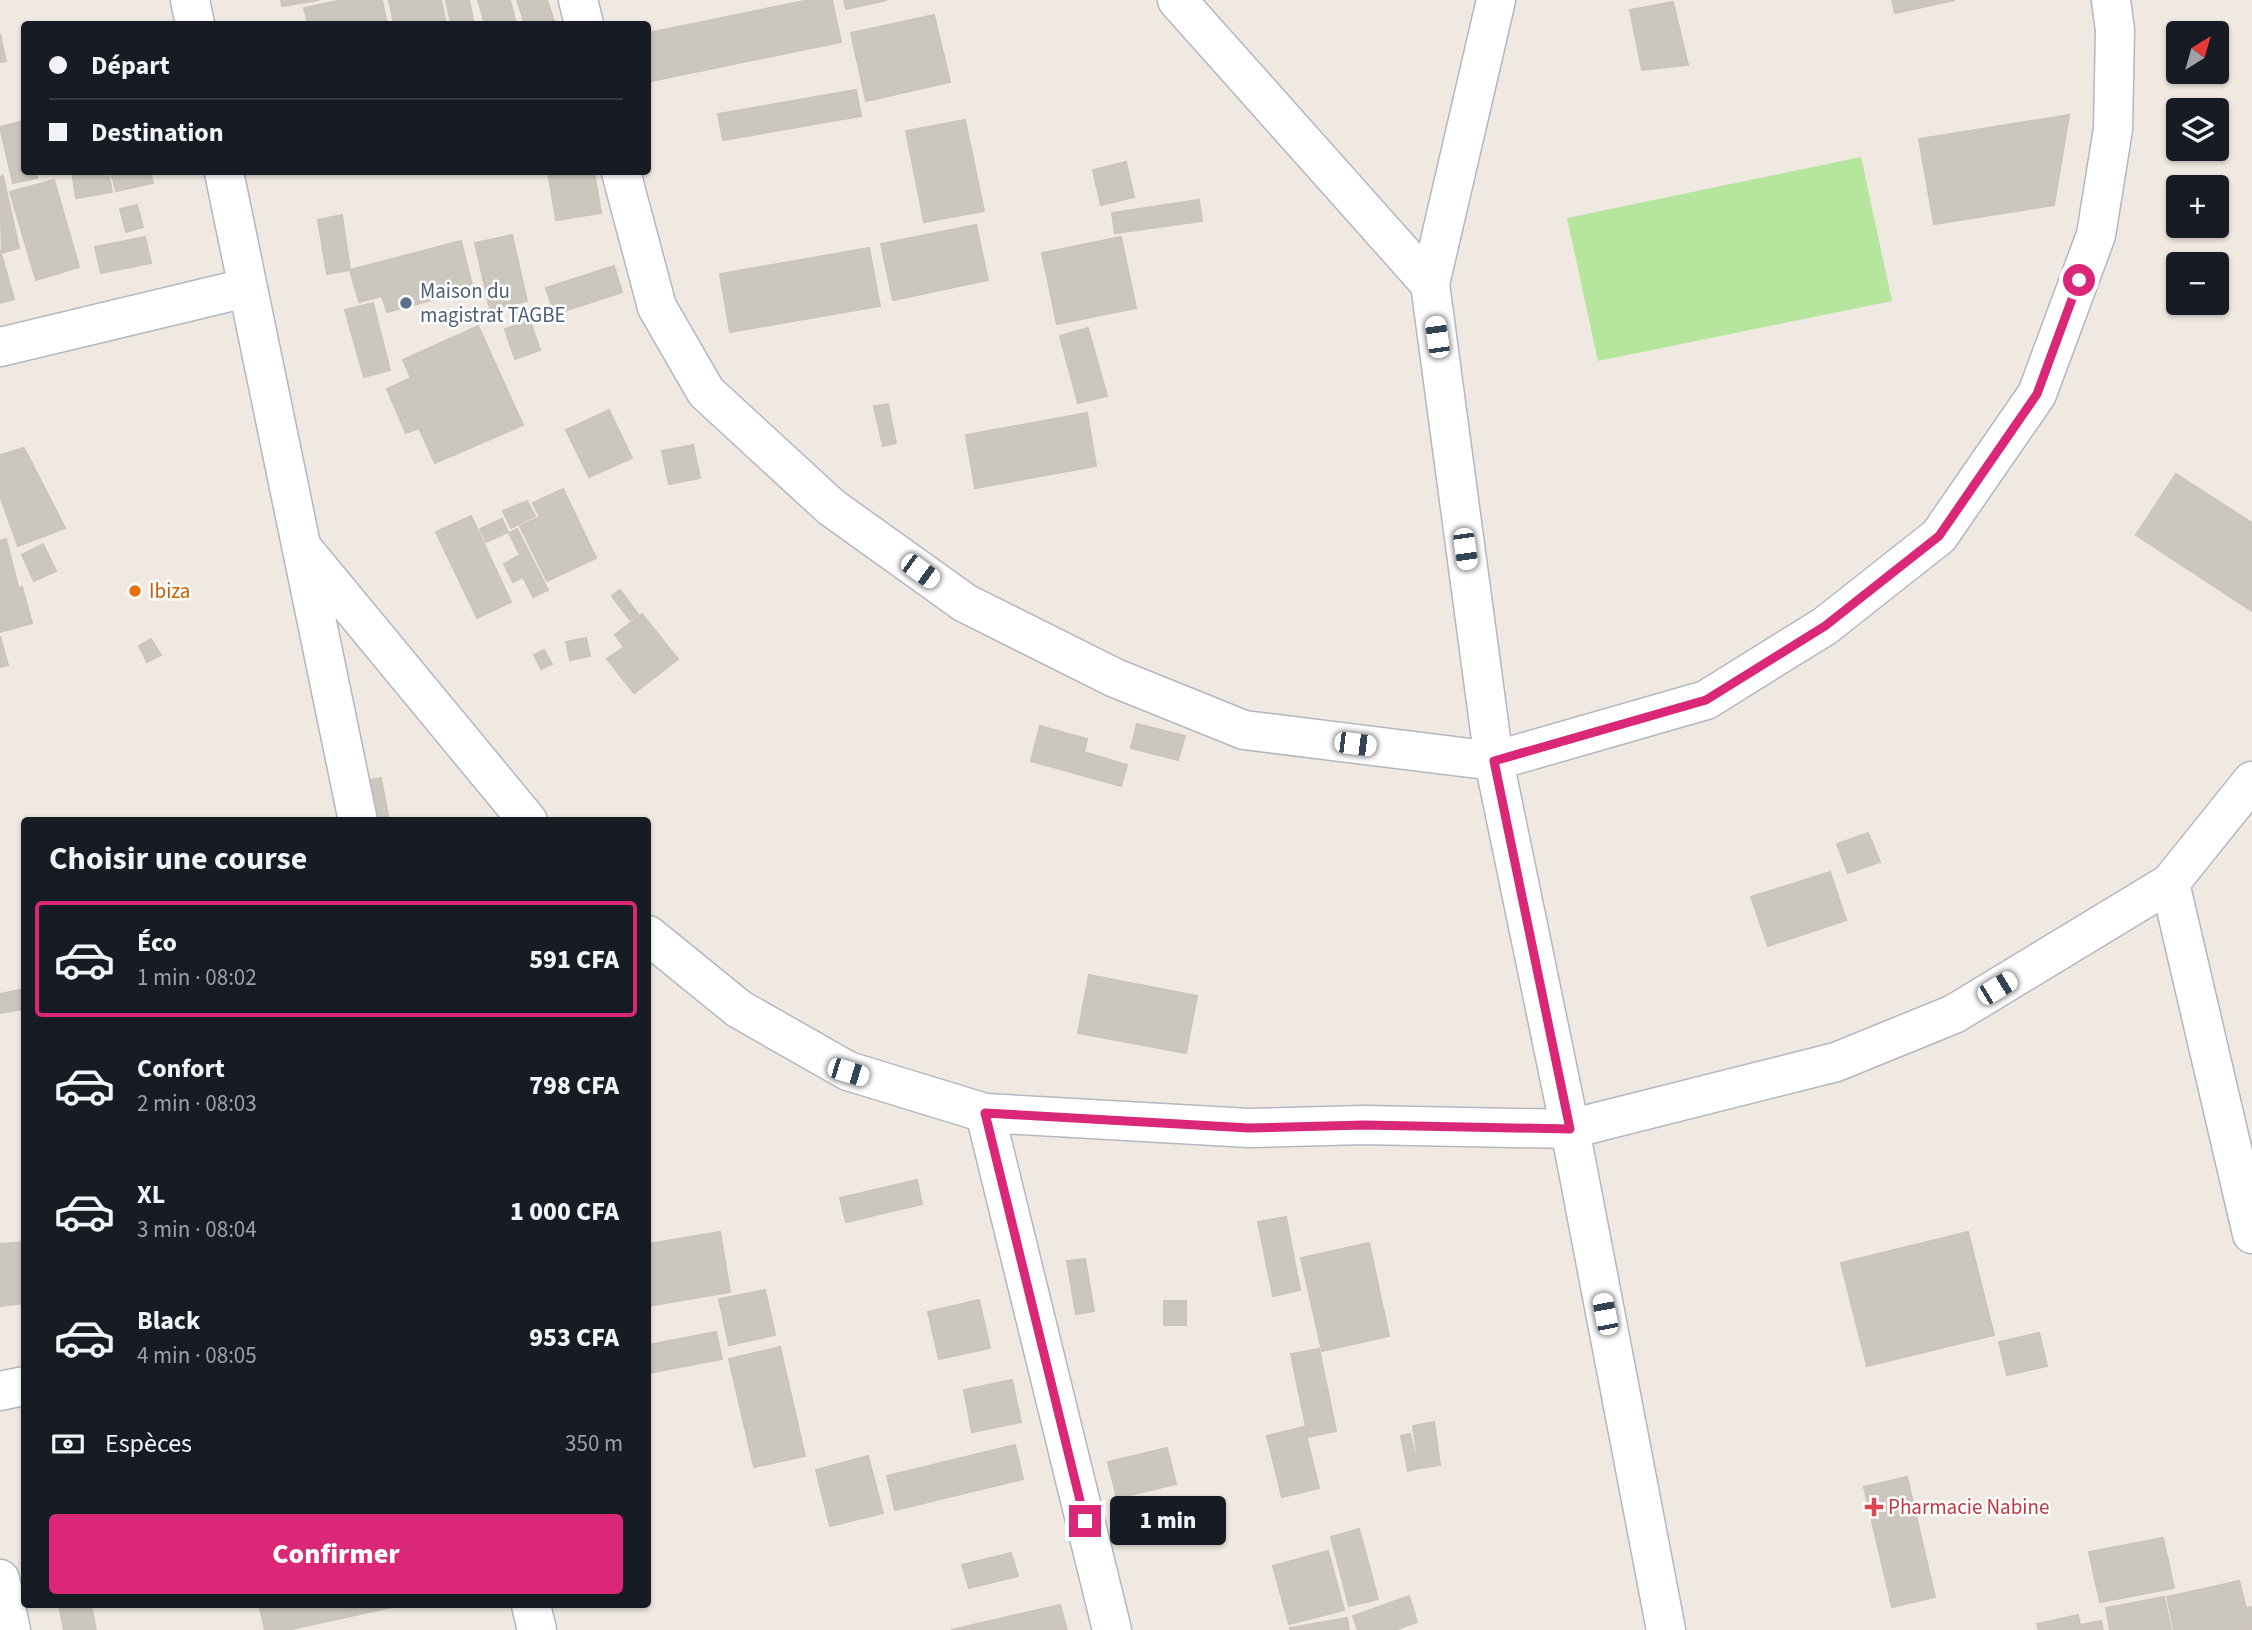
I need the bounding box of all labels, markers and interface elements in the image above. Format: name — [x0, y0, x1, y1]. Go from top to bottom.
north arrow — [2166, 21, 2230, 84]
map controls — [2166, 21, 2229, 315]
text: Départ — [91, 47, 170, 84]
button: layers — [2166, 98, 2229, 161]
text: Destination — [91, 114, 224, 151]
button: + — [2166, 175, 2229, 238]
button: − — [2166, 252, 2229, 315]
route start — [2063, 264, 2095, 296]
place label: Maison du magistrat TAGBE — [420, 276, 566, 330]
marker: Maison du magistrat TAGBE — [398, 295, 414, 311]
car — [1424, 315, 1451, 359]
car — [1452, 527, 1479, 571]
car — [897, 550, 944, 592]
place label: Ibiza — [149, 576, 190, 606]
marker: Ibiza — [127, 583, 143, 599]
car — [1333, 731, 1378, 757]
text: Choisir une course — [49, 836, 307, 882]
text: Éco — [137, 924, 177, 961]
icon: car — [53, 928, 116, 991]
text: 591 CFA — [529, 941, 619, 978]
text: 1 min · 08:02 — [137, 961, 257, 994]
car — [1974, 968, 2021, 1008]
text: Confort — [137, 1050, 225, 1087]
icon: car — [53, 1054, 116, 1117]
car — [825, 1056, 872, 1088]
text: 798 CFA — [529, 1067, 619, 1104]
text: 2 min · 08:03 — [137, 1087, 257, 1120]
text: XL — [137, 1176, 165, 1213]
icon: car — [53, 1180, 116, 1243]
text: 1 000 CFA — [510, 1193, 619, 1230]
text: 3 min · 08:04 — [137, 1213, 257, 1246]
car — [1591, 1291, 1620, 1337]
text: Black — [137, 1302, 200, 1339]
icon: car — [53, 1306, 116, 1369]
text: 953 CFA — [529, 1319, 619, 1356]
text: 4 min · 08:05 — [137, 1339, 257, 1372]
icon: cash — [49, 1425, 87, 1463]
text: Espèces — [105, 1425, 192, 1462]
text: 350 m — [565, 1427, 623, 1460]
place label: Pharmacie Nabine — [1888, 1492, 2049, 1522]
callout: 1 min — [1110, 1496, 1225, 1546]
marker: Pharmacie Nabine — [1866, 1499, 1882, 1515]
text: 1 min — [1140, 1504, 1196, 1537]
route end — [1069, 1505, 1101, 1537]
button: Confirmer — [49, 1514, 623, 1594]

